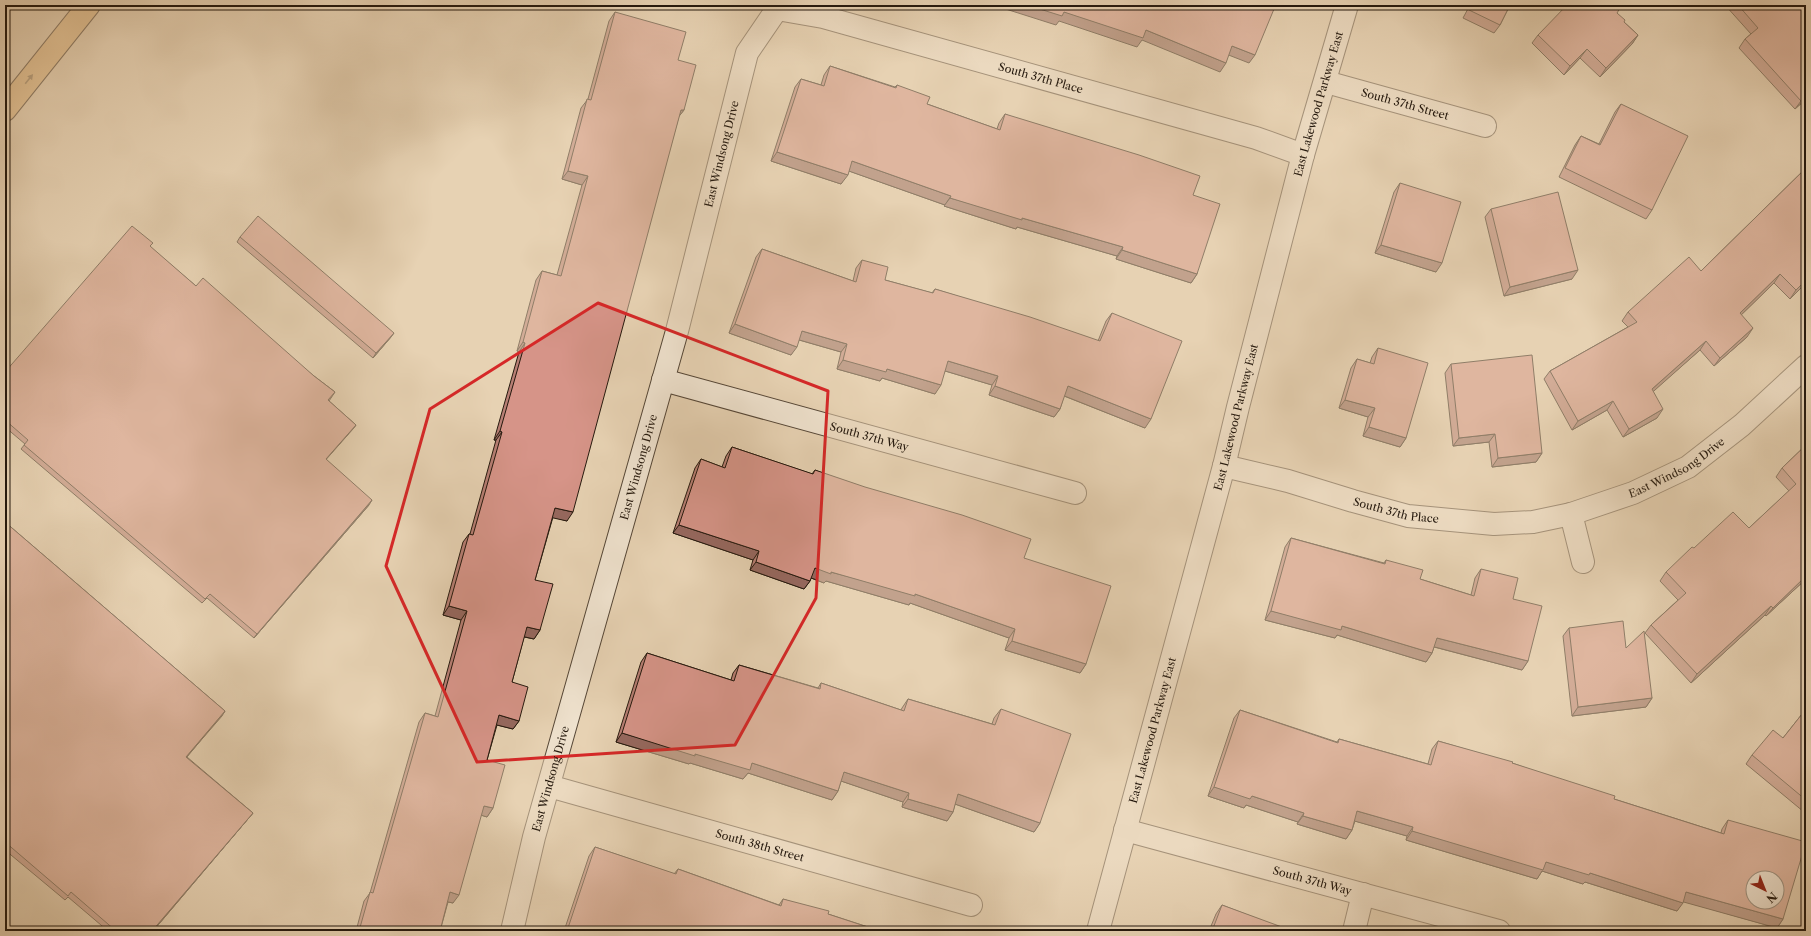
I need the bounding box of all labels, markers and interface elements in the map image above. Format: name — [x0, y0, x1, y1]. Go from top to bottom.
street label: East Lakewood Parkway East — [1291, 29, 1346, 178]
street label: South 37th Place — [997, 59, 1085, 96]
one-way arrow — [25, 74, 34, 85]
street label: South 37th Street — [1360, 85, 1451, 123]
street label: East Windsong Drive — [701, 99, 742, 209]
street label: East Lakewood Parkway East — [1211, 342, 1261, 492]
street label: East Windsong Drive — [617, 413, 660, 522]
street label: South 37th Way — [828, 419, 911, 454]
street label: East Windsong Drive — [1627, 434, 1727, 501]
street label: South 37th Place — [1352, 494, 1439, 526]
street label: East Lakewood Parkway East — [1126, 656, 1179, 805]
street label: East Windsong Drive — [529, 724, 572, 833]
street label: South 38th Street — [714, 826, 806, 865]
street label: South 37th Way — [1271, 863, 1354, 898]
north arrow — [1745, 870, 1785, 910]
text: N — [1763, 889, 1780, 906]

